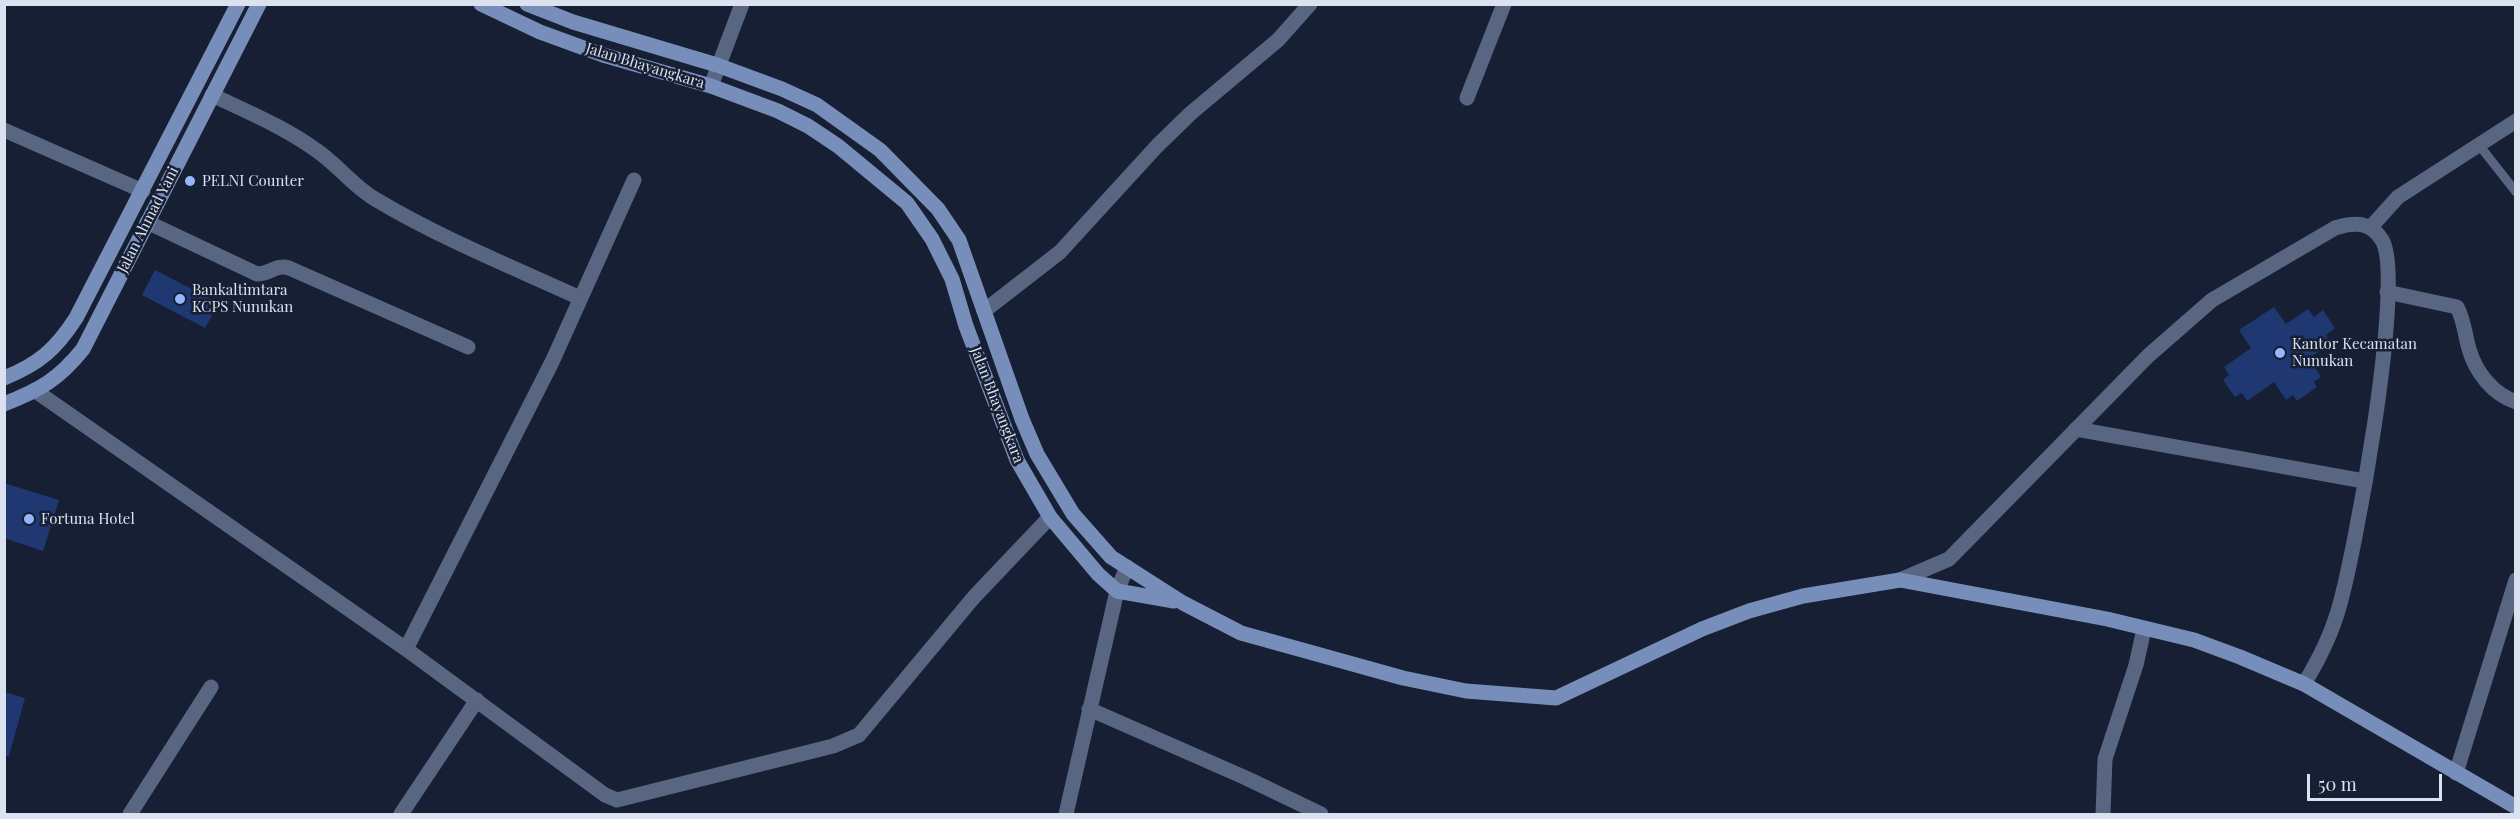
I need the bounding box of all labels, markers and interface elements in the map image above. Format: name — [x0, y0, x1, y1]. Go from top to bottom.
street label: Jalan Bhayangkara — [583, 39, 707, 93]
street label: Jalan Ahmad Yani — [113, 164, 183, 276]
place label: PELNI Counter — [202, 172, 304, 190]
marker: PELNI Counter — [183, 174, 197, 188]
place label: Bankaltimtara KCPS Nunukan — [192, 281, 293, 316]
marker: Bankaltimtara KCPS Nunukan — [173, 292, 187, 306]
place label: Kantor Kecamatan Nunukan — [2292, 335, 2417, 370]
street label: Jalan Bhayangkara — [967, 344, 1027, 466]
marker: Kantor Kecamatan Nunukan — [2273, 346, 2287, 360]
place label: Fortuna Hotel — [41, 510, 135, 528]
marker: Fortuna Hotel — [22, 512, 36, 526]
scale bar — [2310, 762, 2445, 800]
text: 50 m — [2318, 772, 2357, 796]

